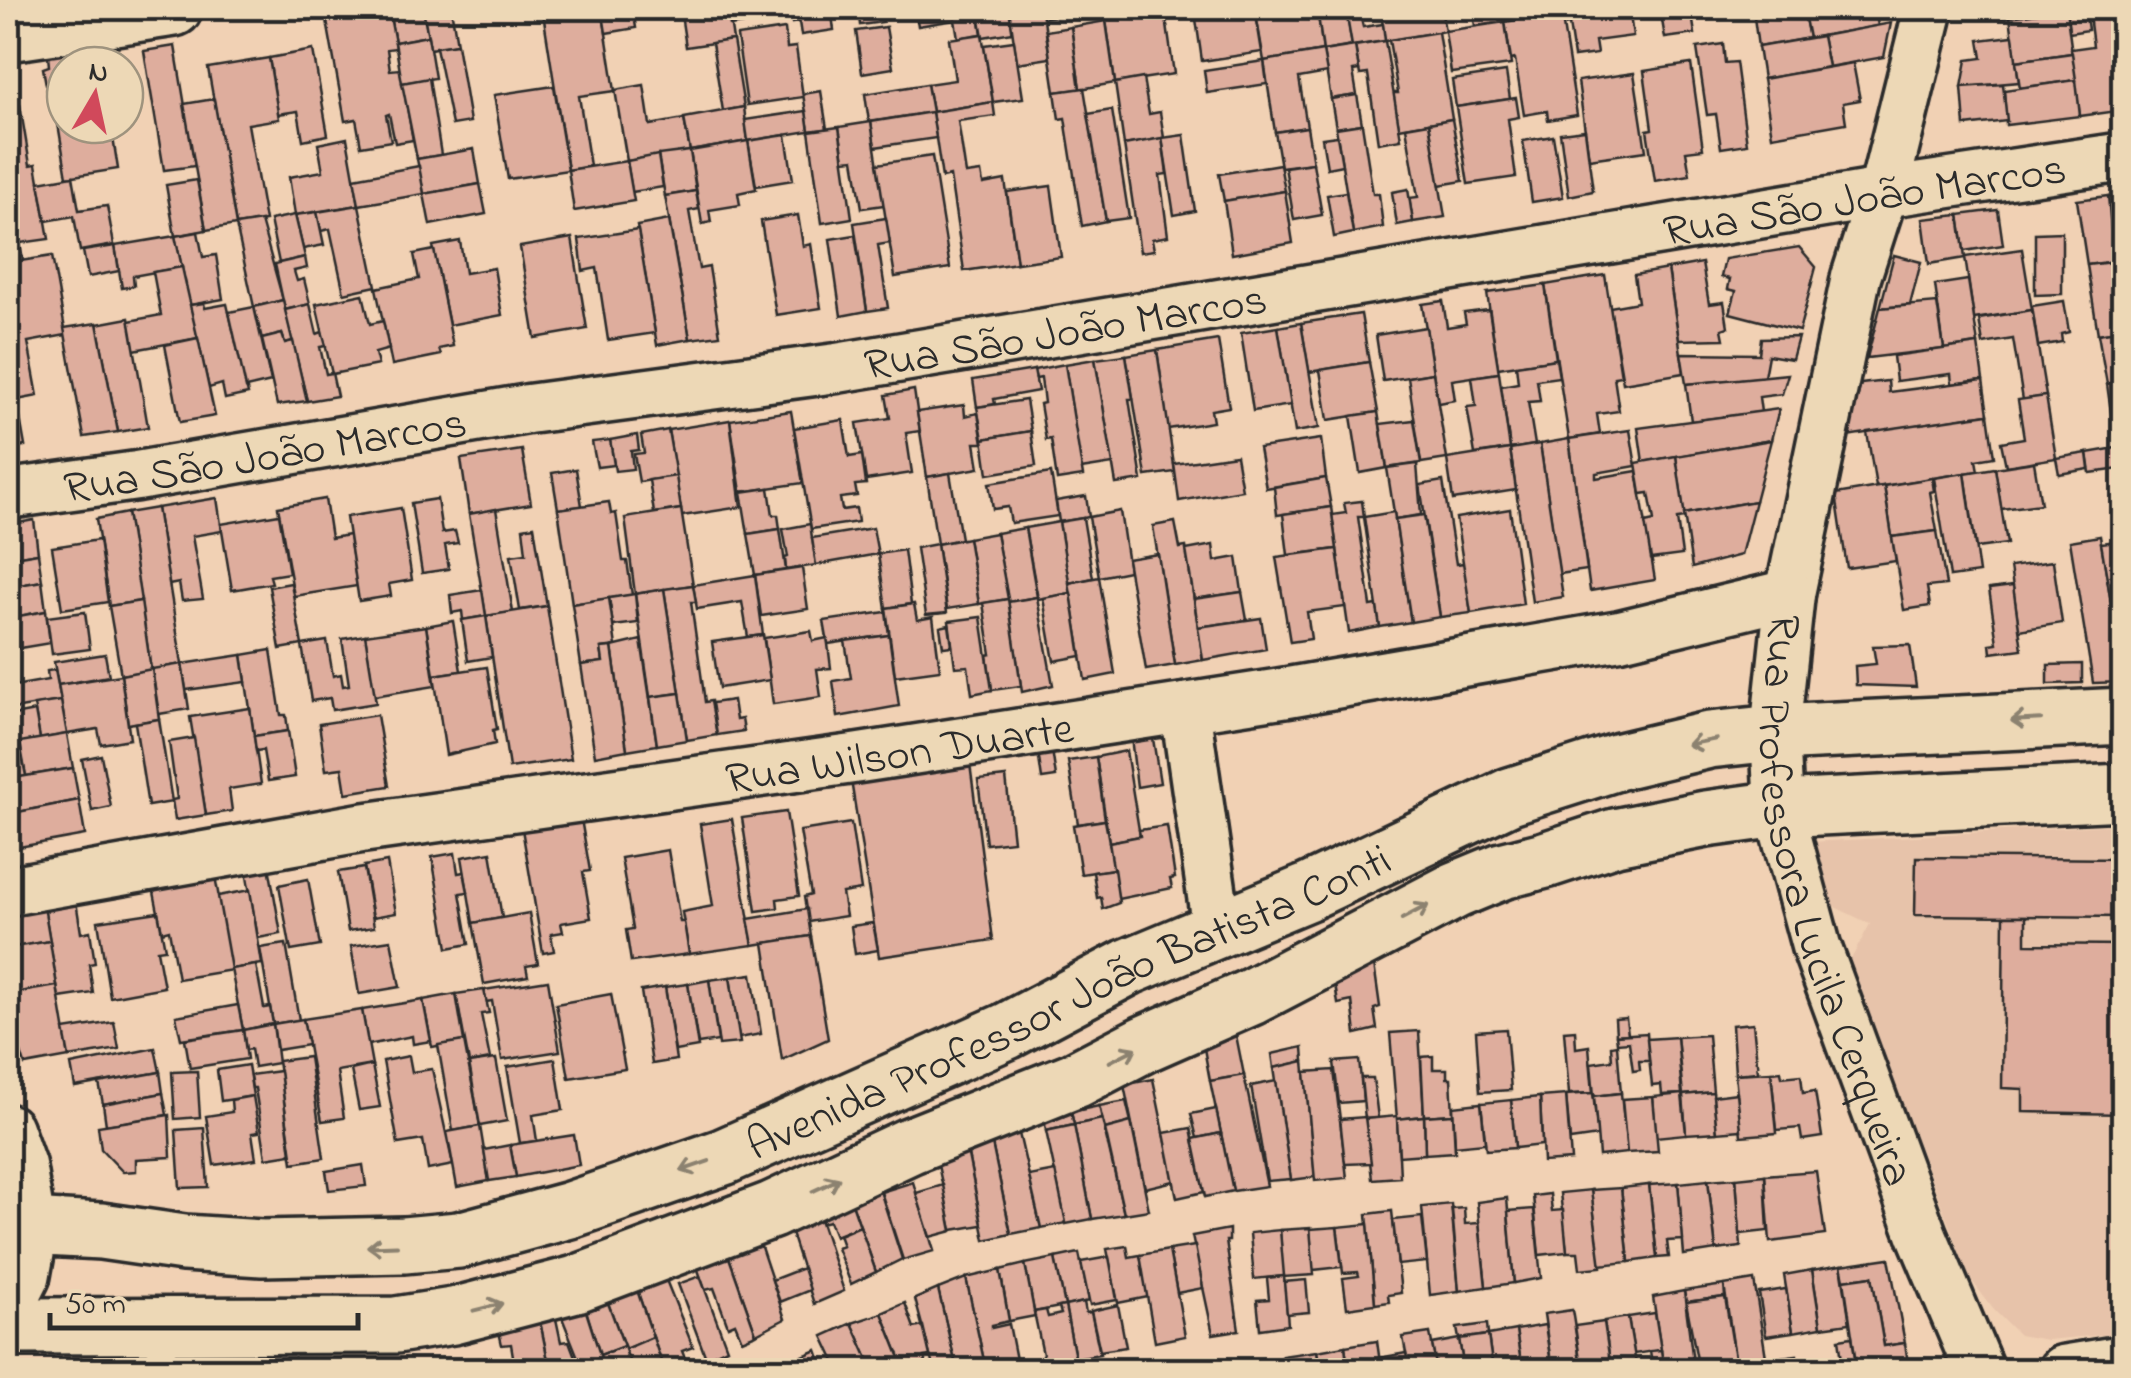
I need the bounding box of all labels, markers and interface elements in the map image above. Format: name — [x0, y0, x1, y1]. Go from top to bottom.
north arrow — [45, 45, 145, 145]
text: N — [86, 52, 111, 95]
street label: Rua São João Marcos — [1659, 138, 2071, 267]
street label: Rua São João Marcos — [860, 269, 1272, 401]
street label: Rua São João Marcos — [60, 392, 472, 524]
street label: Rua Professora Lucila Cerqueira — [1737, 610, 1929, 1196]
street label: Rua Wilson Duarte — [722, 697, 1079, 815]
one-way arrow — [2011, 711, 2043, 730]
one-way arrow — [1687, 734, 1719, 753]
street label: Avenida Professor João Batista Conti — [737, 829, 1403, 1180]
one-way arrow — [1400, 902, 1430, 921]
one-way arrow — [1108, 1045, 1138, 1064]
one-way arrow — [680, 1159, 712, 1177]
one-way arrow — [810, 1175, 841, 1193]
one-way arrow — [367, 1237, 399, 1256]
scale bar — [50, 1268, 358, 1330]
text: 50 m — [65, 1284, 126, 1328]
one-way arrow — [472, 1297, 503, 1316]

